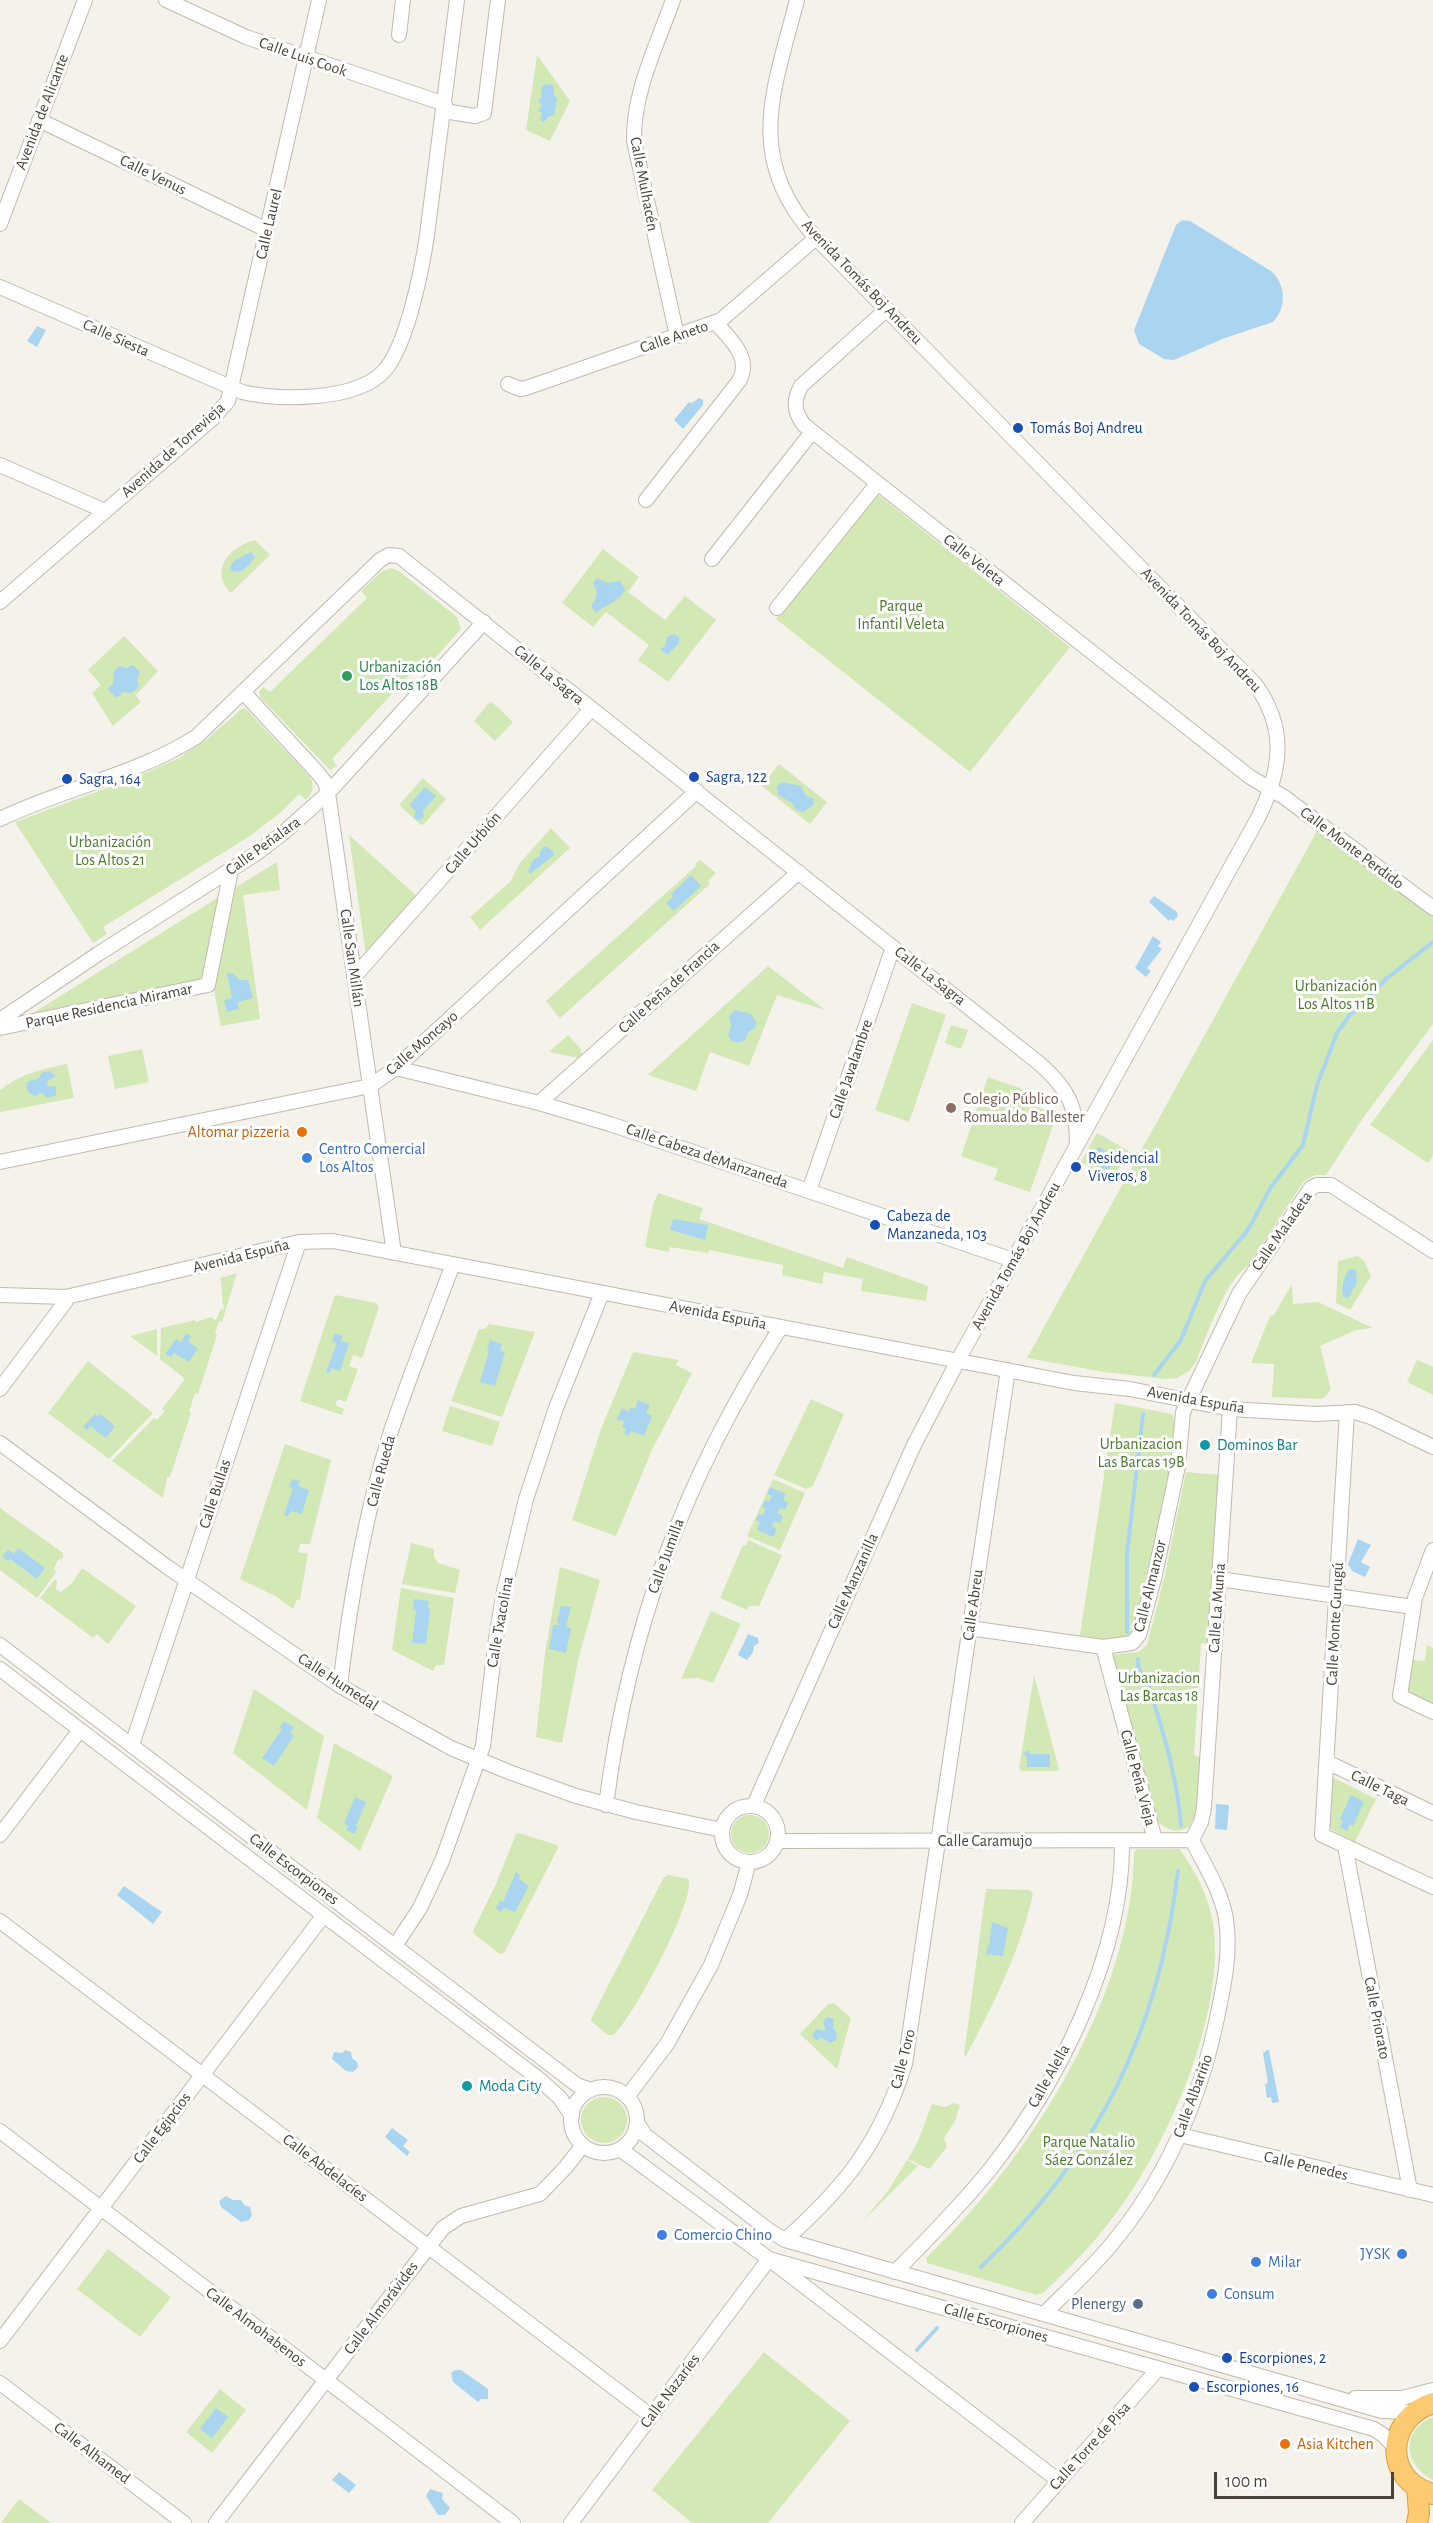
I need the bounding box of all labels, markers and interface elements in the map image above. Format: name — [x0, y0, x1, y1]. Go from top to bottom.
street label: Calle Luis Cook — [256, 33, 350, 81]
street label: Avenida de Alicante — [11, 51, 73, 173]
street label: Calle Mulhacén — [625, 135, 663, 233]
street label: Calle Venus — [117, 151, 189, 199]
street label: Calle Laurel — [252, 187, 286, 261]
street label: Avenida Tomás Boj Andreu — [797, 216, 927, 348]
street label: Calle Siesta — [80, 315, 152, 361]
street label: Calle Aneto — [637, 316, 711, 358]
street label: Avenida de Torrevieja — [117, 398, 229, 502]
place label: Tomás Boj Andreu — [1030, 418, 1143, 438]
marker: Tomás Boj Andreu — [1011, 421, 1025, 435]
street label: Calle Veleta — [939, 530, 1009, 590]
street label: Avenida Tomás Boj Andreu — [1136, 564, 1266, 696]
park label: Parque Infantil Veleta — [857, 596, 945, 634]
street label: Calle La Sagra — [510, 641, 588, 709]
place label: Urbanización Los Altos 18B — [359, 657, 441, 695]
marker: Urbanización Los Altos 18B — [340, 669, 354, 683]
place label: Sagra, 122 — [706, 767, 767, 787]
place label: Sagra, 164 — [79, 769, 141, 789]
marker: Sagra, 122 — [687, 770, 701, 784]
marker: Sagra, 164 — [60, 772, 74, 786]
street label: Calle Monte Perdido — [1296, 803, 1408, 893]
street label: Calle Urbión — [441, 808, 505, 878]
street label: Calle Peñalara — [222, 812, 304, 880]
park label: Urbanización Los Altos 21 — [69, 832, 151, 870]
street label: Calle San Millán — [336, 908, 368, 1008]
street label: Calle Peña de Francia — [614, 937, 724, 1037]
street label: Calle La Sagra — [891, 942, 969, 1010]
park label: Urbanización Los Altos 11B — [1295, 976, 1377, 1014]
street label: Parque Residencia Miramar — [24, 979, 194, 1033]
street label: Calle Moncayo — [382, 1006, 462, 1080]
street label: Calle Javalambre — [825, 1017, 877, 1121]
place label: Colegio Público Romualdo Ballester — [963, 1089, 1085, 1127]
marker: Colegio Público Romualdo Ballester — [944, 1101, 958, 1115]
street label: Calle Cabeza deManzaneda — [623, 1119, 791, 1193]
place label: Altomar pizzeria — [188, 1122, 290, 1142]
marker: Altomar pizzeria — [295, 1125, 309, 1139]
place label: Centro Comercial Los Altos — [319, 1139, 426, 1177]
place label: Residencial Viveros, 8 — [1088, 1148, 1159, 1186]
marker: Centro Comercial Los Altos — [300, 1151, 314, 1165]
marker: Residencial Viveros, 8 — [1069, 1160, 1083, 1174]
street label: Avenida Tomás Boj Andreu — [967, 1179, 1065, 1333]
street label: Calle Maladeta — [1247, 1187, 1317, 1275]
place label: Cabeza de Manzaneda, 103 — [887, 1206, 987, 1244]
marker: Cabeza de Manzaneda, 103 — [868, 1218, 882, 1232]
street label: Avenida Espuña — [191, 1235, 291, 1277]
street label: Avenida Espuña — [668, 1296, 768, 1334]
street label: Avenida Espuña — [1146, 1382, 1246, 1418]
street label: Calle Rueda — [362, 1433, 400, 1509]
park label: Urbanizacion Las Barcas 19B — [1097, 1434, 1185, 1472]
place label: Dominos Bar — [1217, 1435, 1297, 1455]
marker: Dominos Bar — [1198, 1438, 1212, 1452]
street label: Calle Bullas — [195, 1457, 235, 1531]
street label: Calle Jumilla — [644, 1516, 688, 1596]
street label: Calle Manzanilla — [823, 1530, 883, 1632]
street label: Calle Almanzor — [1129, 1538, 1171, 1634]
street label: Calle La Munia — [1204, 1562, 1230, 1654]
street label: Calle Monte Gurugú — [1322, 1562, 1348, 1686]
street label: Calle Abreu — [959, 1568, 987, 1642]
street label: Calle Txacolina — [483, 1575, 517, 1669]
street label: Calle Humedal — [294, 1649, 382, 1715]
park label: Urbanizacion Las Barcas 18 — [1118, 1668, 1200, 1706]
street label: Calle Peña Vieja — [1116, 1728, 1160, 1828]
street label: Calle Taga — [1348, 1766, 1412, 1810]
street label: Calle Escorpiones — [245, 1829, 343, 1909]
street label: Calle Caramujo — [938, 1831, 1032, 1851]
street label: Calle Priorato — [1360, 1975, 1394, 2061]
street label: Calle Toro — [886, 2027, 920, 2091]
street label: Calle Alella — [1024, 2041, 1074, 2111]
street label: Calle Albariño — [1169, 2052, 1217, 2140]
place label: Moda City — [479, 2076, 542, 2096]
marker: Moda City — [460, 2079, 474, 2093]
street label: Calle Egipcios — [129, 2089, 195, 2167]
street label: Calle Abdelacíes — [279, 2130, 371, 2206]
park label: Parque Natalio Sáez González — [1043, 2132, 1135, 2170]
street label: Calle Penedes — [1262, 2147, 1350, 2185]
place label: Comercio Chino — [674, 2225, 772, 2245]
marker: Comercio Chino — [655, 2228, 669, 2242]
place label: JYSK — [1360, 2244, 1390, 2264]
marker: JYSK — [1395, 2247, 1409, 2261]
place label: Milar — [1268, 2252, 1301, 2272]
marker: Milar — [1249, 2255, 1263, 2269]
street label: Calle Almorávides — [340, 2258, 422, 2358]
street label: Calle Almohabenos — [202, 2283, 310, 2371]
place label: Consum — [1224, 2284, 1275, 2304]
marker: Consum — [1205, 2287, 1219, 2301]
place label: Plenergy — [1071, 2294, 1126, 2314]
marker: Plenergy — [1131, 2297, 1145, 2311]
street label: Calle Escorpiones — [942, 2299, 1050, 2347]
place label: Escorpiones, 2 — [1239, 2348, 1326, 2368]
street label: Calle Nazaríes — [636, 2350, 704, 2432]
marker: Escorpiones, 2 — [1220, 2351, 1234, 2365]
place label: Escorpiones, 16 — [1206, 2377, 1299, 2397]
marker: Escorpiones, 16 — [1187, 2380, 1201, 2394]
street label: Calle Torre de Pisa — [1045, 2398, 1135, 2494]
street label: Calle Alhamed — [50, 2418, 134, 2488]
place label: Asia Kitchen — [1297, 2434, 1374, 2454]
marker: Asia Kitchen — [1278, 2437, 1292, 2451]
scale bar — [1217, 2460, 1397, 2498]
text: 100 m — [1225, 2473, 1268, 2491]

